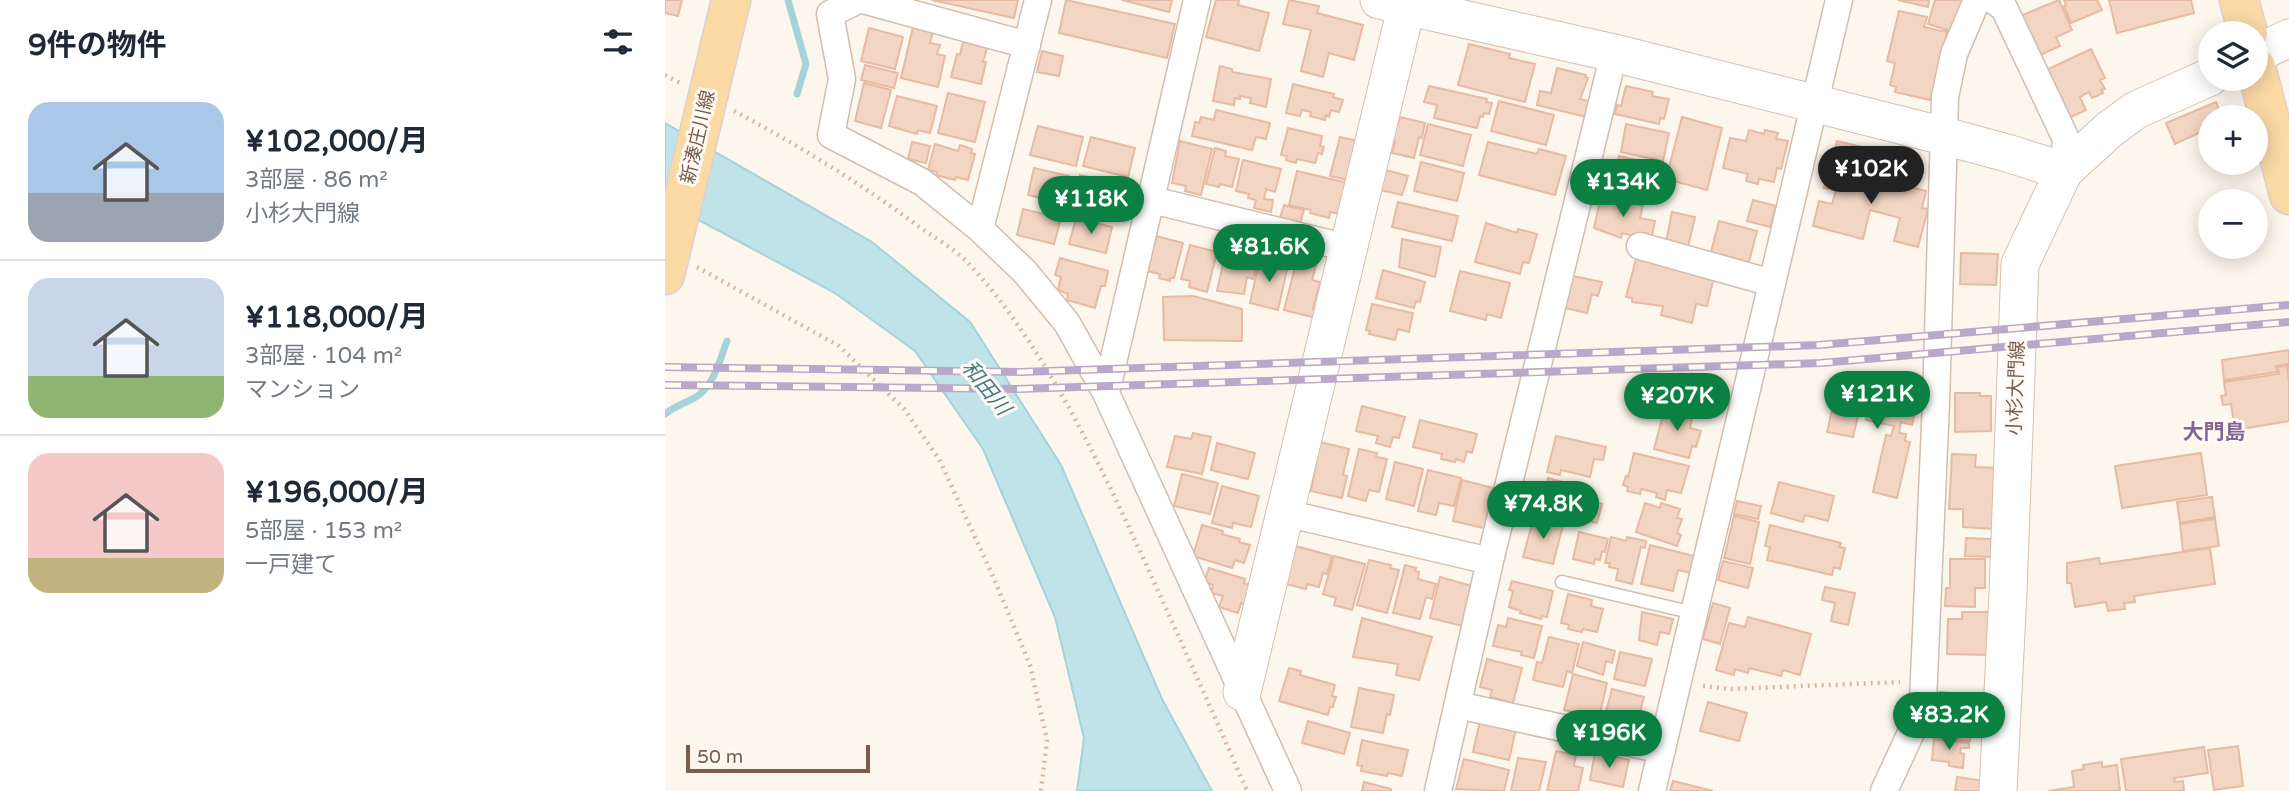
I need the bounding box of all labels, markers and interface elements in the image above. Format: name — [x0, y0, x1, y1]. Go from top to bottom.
map controls — [2198, 21, 2268, 259]
button: layers — [2198, 21, 2268, 91]
icon: filters — [599, 23, 637, 61]
text: 9件の物件 — [28, 27, 167, 64]
street label: 新湊庄川線 — [677, 88, 719, 186]
button: + — [2198, 105, 2268, 175]
text: ¥102,000/月 — [245, 123, 429, 160]
icon: home — [84, 130, 168, 214]
pin: ¥102K — [1822, 146, 1920, 206]
text: ¥102K — [1834, 155, 1908, 183]
pin: ¥134K — [1574, 160, 1672, 219]
text: 3部屋 · 86 m² — [245, 166, 388, 194]
text: ¥134K — [1586, 168, 1660, 196]
pin: ¥118K — [1042, 176, 1140, 236]
text: ¥118K — [1054, 185, 1128, 213]
button: − — [2198, 189, 2268, 259]
text: 小杉大門線 — [245, 200, 360, 228]
pin: ¥81.6K — [1212, 224, 1326, 284]
text: ¥81.6K — [1229, 233, 1309, 261]
text: ¥118,000/月 — [245, 299, 429, 336]
icon: home — [84, 306, 168, 390]
street label: 小杉大門線 — [2003, 340, 2029, 436]
text: 3部屋 · 104 m² — [245, 342, 402, 370]
water label: 和田川 — [956, 356, 1017, 422]
pin: ¥121K — [1828, 372, 1926, 431]
pin: ¥207K — [1628, 374, 1726, 433]
text: マンション — [245, 376, 360, 404]
text: ¥121K — [1840, 380, 1914, 408]
text: ¥207K — [1640, 382, 1714, 410]
district label: 大門島 — [2183, 420, 2246, 445]
text: ¥196,000/月 — [245, 474, 429, 511]
icon: home — [84, 481, 168, 565]
pin: ¥74.8K — [1486, 482, 1600, 541]
text: ¥74.8K — [1503, 490, 1583, 518]
text: 5部屋 · 153 m² — [245, 517, 402, 545]
text: 一戸建て — [245, 551, 337, 579]
pin: ¥83.2K — [1892, 692, 2006, 752]
text: ¥83.2K — [1909, 701, 1989, 729]
pin: ¥196K — [1560, 710, 1658, 770]
text: ¥196K — [1572, 719, 1646, 747]
scale bar — [686, 742, 870, 774]
text: 50 m — [697, 746, 743, 768]

